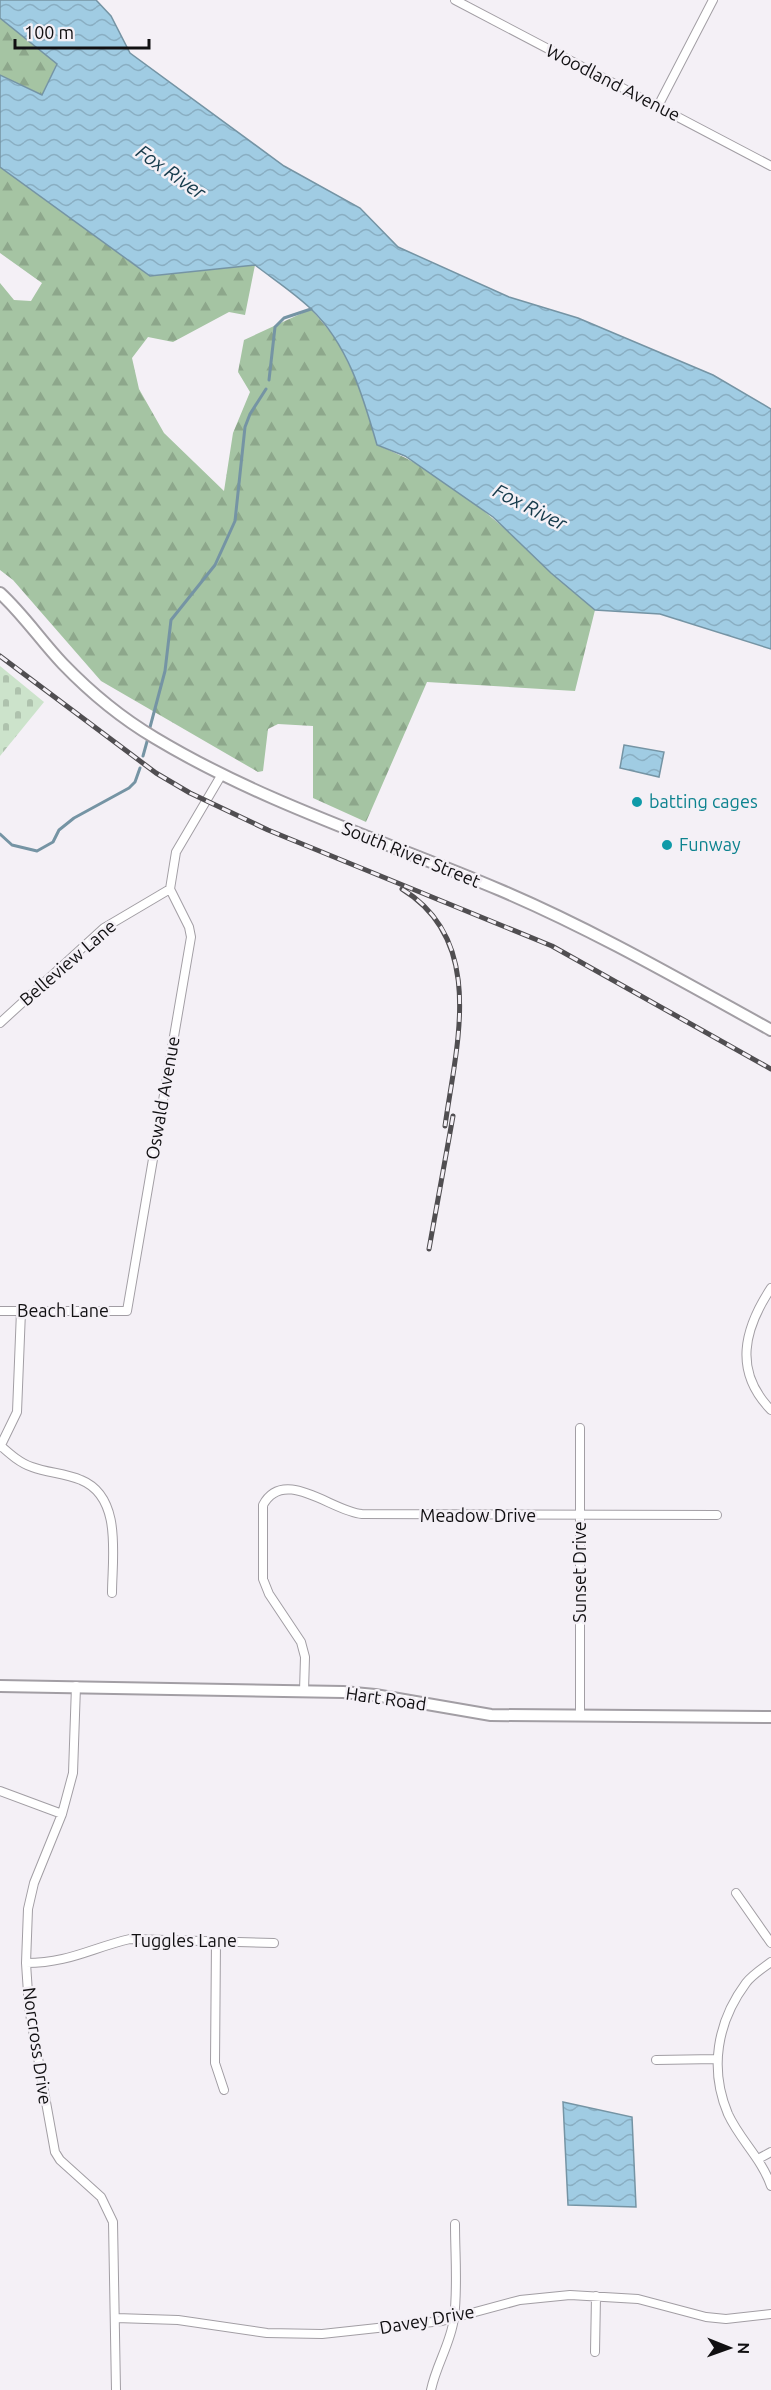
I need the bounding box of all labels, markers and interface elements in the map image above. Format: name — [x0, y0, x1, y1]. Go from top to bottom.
scale bar — [15, 12, 148, 50]
text: 100 m — [24, 22, 74, 42]
street label: Woodland Avenue — [543, 40, 684, 125]
water label: Fox River — [132, 139, 212, 205]
water label: Fox River — [490, 478, 572, 535]
place label: batting cages — [649, 791, 758, 811]
marker: batting cages — [630, 795, 644, 809]
street label: South River Street — [339, 817, 483, 891]
place label: Funway — [679, 834, 741, 854]
marker: Funway — [660, 838, 674, 852]
street label: Belleview Lane — [15, 915, 119, 1009]
street label: Oswald Avenue — [141, 1035, 183, 1161]
street label: Beach Lane — [17, 1300, 109, 1320]
street label: Meadow Drive — [420, 1505, 536, 1525]
street label: Sunset Drive — [569, 1521, 589, 1623]
street label: Hart Road — [344, 1682, 428, 1714]
street label: Tuggles Lane — [131, 1930, 237, 1950]
street label: Norcross Drive — [20, 1986, 56, 2106]
street label: Davey Drive — [378, 2301, 476, 2337]
north arrow — [699, 2318, 759, 2378]
text: N — [735, 2342, 753, 2354]

